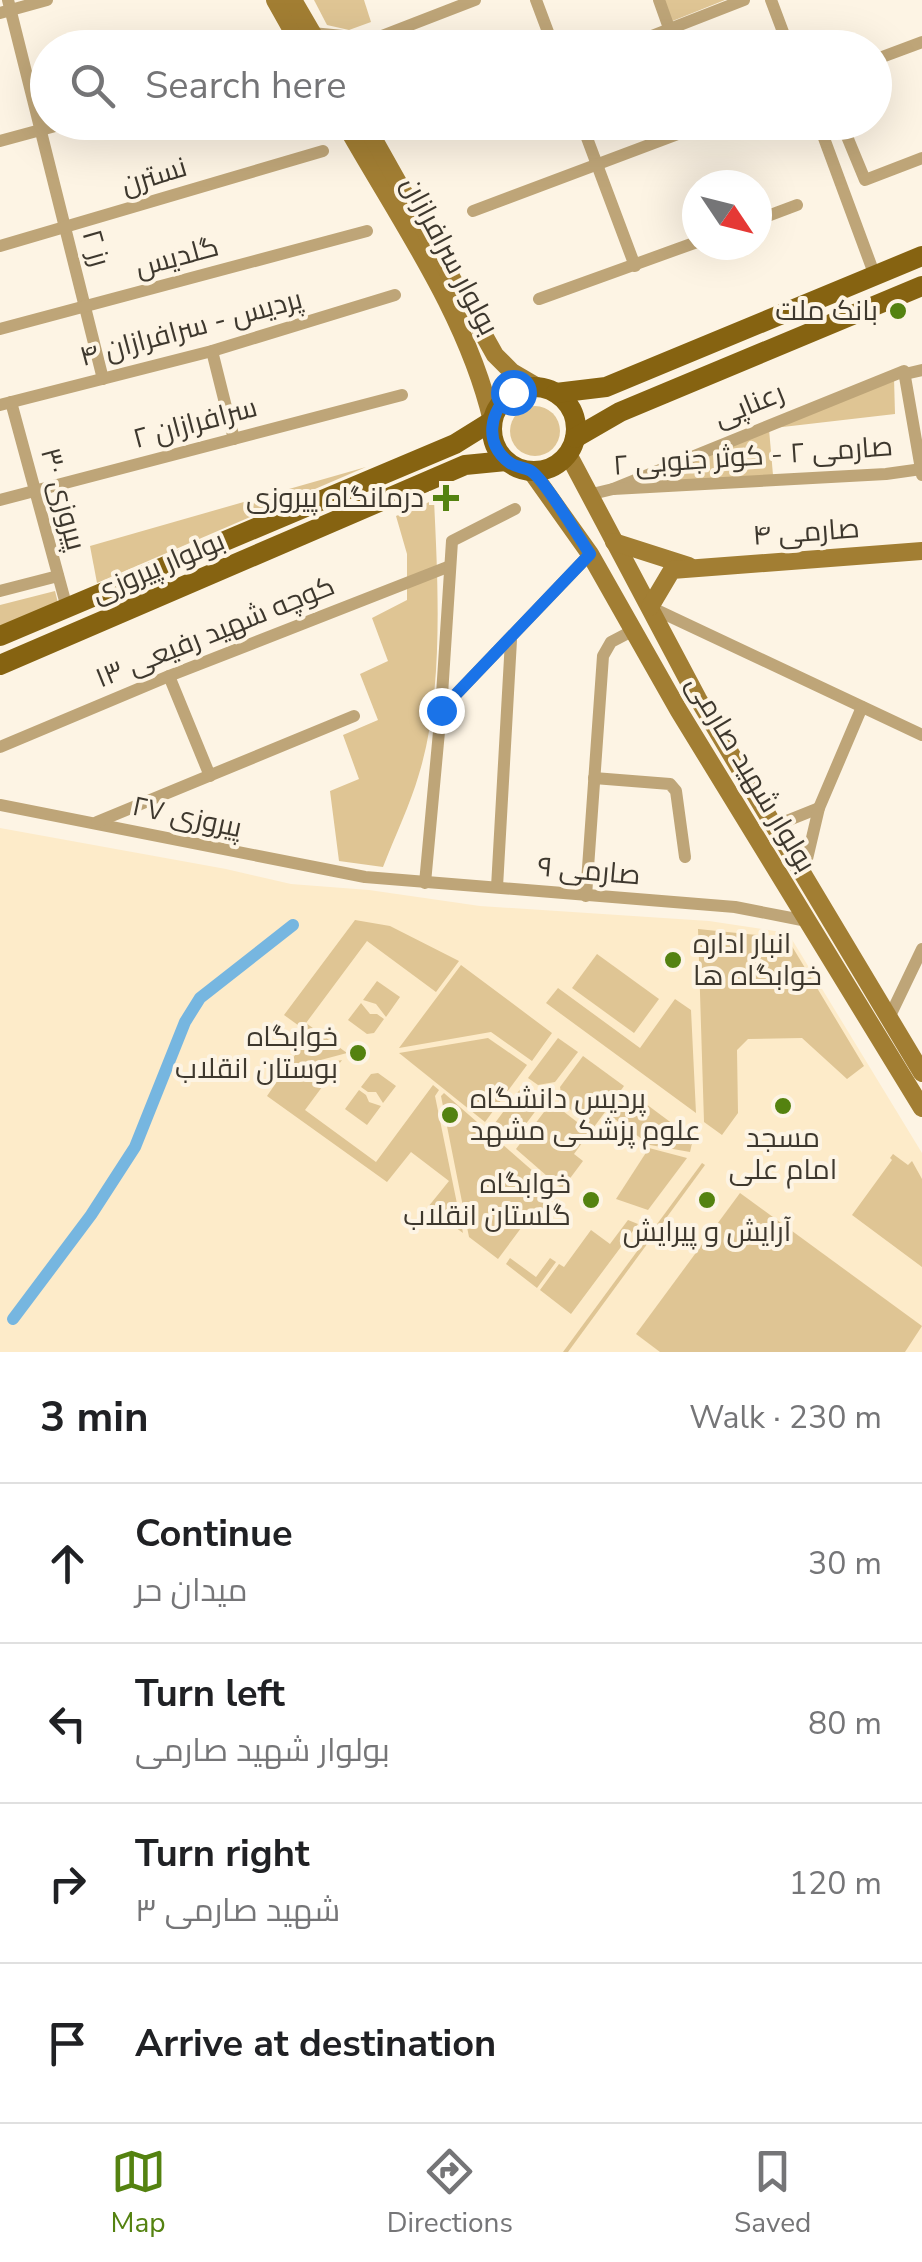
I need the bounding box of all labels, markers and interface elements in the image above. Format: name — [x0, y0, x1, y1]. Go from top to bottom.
search box — [30, 30, 892, 140]
icon: search — [65, 58, 120, 113]
text: Search here — [145, 60, 346, 111]
street label: نسترن — [116, 148, 192, 204]
street label: بولوار سرافرازان — [392, 170, 508, 342]
north arrow — [682, 170, 772, 260]
street label: رز ۲ — [73, 225, 119, 271]
street label: گلدیس — [131, 228, 223, 286]
street label: پردیس - سرافرازان ۴ — [76, 280, 307, 376]
place label: بانک ملت — [775, 292, 878, 330]
marker: بانک ملت — [887, 300, 909, 322]
route start — [491, 370, 537, 416]
street label: رعناپی — [708, 374, 790, 436]
street label: سرافرازان ۲ — [129, 388, 261, 458]
street label: صارمی ۲ - کوثر جنوبی ۲ — [612, 427, 894, 485]
street label: پیروزی ۳۰ — [31, 443, 95, 555]
place label: درمانگاه پیروزی — [246, 479, 424, 517]
marker: درمانگاه پیروزی — [433, 485, 459, 511]
street label: صارمی ۴ — [751, 509, 861, 555]
street label: بولوار پیروزی — [85, 522, 231, 612]
street label: کوچه شهید رفیعی ۱۳ — [90, 567, 340, 697]
street label: بولوار شهید صارمی — [677, 669, 825, 879]
route end — [419, 688, 465, 734]
street label: پیروزی ۲۷ — [129, 787, 246, 847]
street label: صارمی ۹ — [536, 848, 642, 894]
place label: انبار اداره خوابگاه ها — [693, 925, 822, 995]
marker: انبار اداره خوابگاه ها — [662, 949, 684, 971]
place label: خوابگاه بوستان انقلاب — [175, 1018, 338, 1088]
marker: خوابگاه بوستان انقلاب — [347, 1042, 369, 1064]
place label: پردیس دانشگاه علوم پزشکی مشهد — [470, 1080, 701, 1150]
marker: مسجد امام علی — [772, 1095, 794, 1117]
marker: پردیس دانشگاه علوم پزشکی مشهد — [439, 1104, 461, 1126]
place label: مسجد امام علی — [729, 1119, 837, 1189]
place label: خوابگاه گلستان انقلاب — [403, 1165, 571, 1235]
marker: خوابگاه گلستان انقلاب — [580, 1189, 602, 1211]
marker: آرایش و پیرایش — [696, 1189, 718, 1211]
place label: آرایش و پیرایش — [623, 1213, 792, 1251]
text: 3 min — [40, 1389, 149, 1446]
text: Walk · 230 m — [689, 1396, 882, 1439]
text: Continue — [135, 1508, 293, 1559]
icon: ahead — [40, 1536, 95, 1591]
text: 30 m — [808, 1542, 882, 1585]
text: میدان حر — [135, 1569, 248, 1612]
text: Turn left — [135, 1668, 285, 1719]
icon: left — [40, 1696, 95, 1751]
text: 80 m — [808, 1702, 882, 1745]
text: بولوار شهید صارمی — [135, 1729, 390, 1772]
text: Turn right — [135, 1828, 310, 1879]
icon: right — [40, 1856, 95, 1911]
text: 120 m — [789, 1862, 882, 1905]
text: شهید صارمی ۳ — [135, 1889, 340, 1932]
icon: arrive — [40, 2016, 95, 2071]
text: Arrive at destination — [135, 2018, 496, 2069]
tab: Map — [111, 2144, 166, 2242]
tab: Directions — [387, 2144, 513, 2242]
tab: Saved — [734, 2144, 811, 2242]

